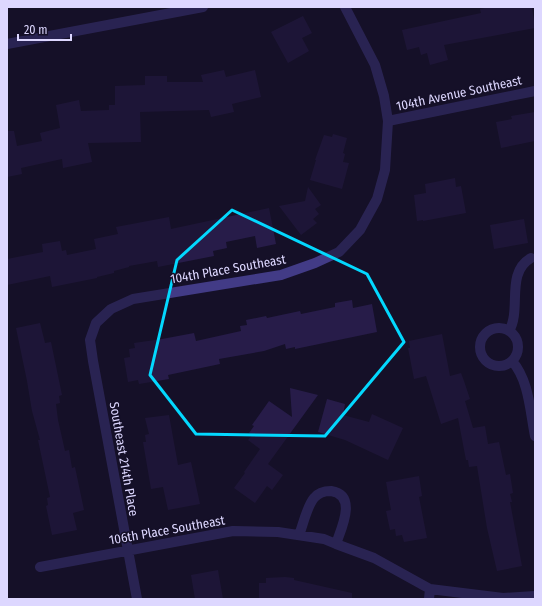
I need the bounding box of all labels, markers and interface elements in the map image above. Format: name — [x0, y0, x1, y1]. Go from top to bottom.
scale bar — [18, 16, 71, 42]
text: 20 m — [24, 23, 48, 37]
street label: 104th Avenue Southeast — [395, 72, 524, 114]
street label: 104th Place Southeast — [169, 251, 288, 287]
street label: Southeast 214th Place — [107, 401, 141, 517]
street label: 106th Place Southeast — [108, 512, 227, 548]

